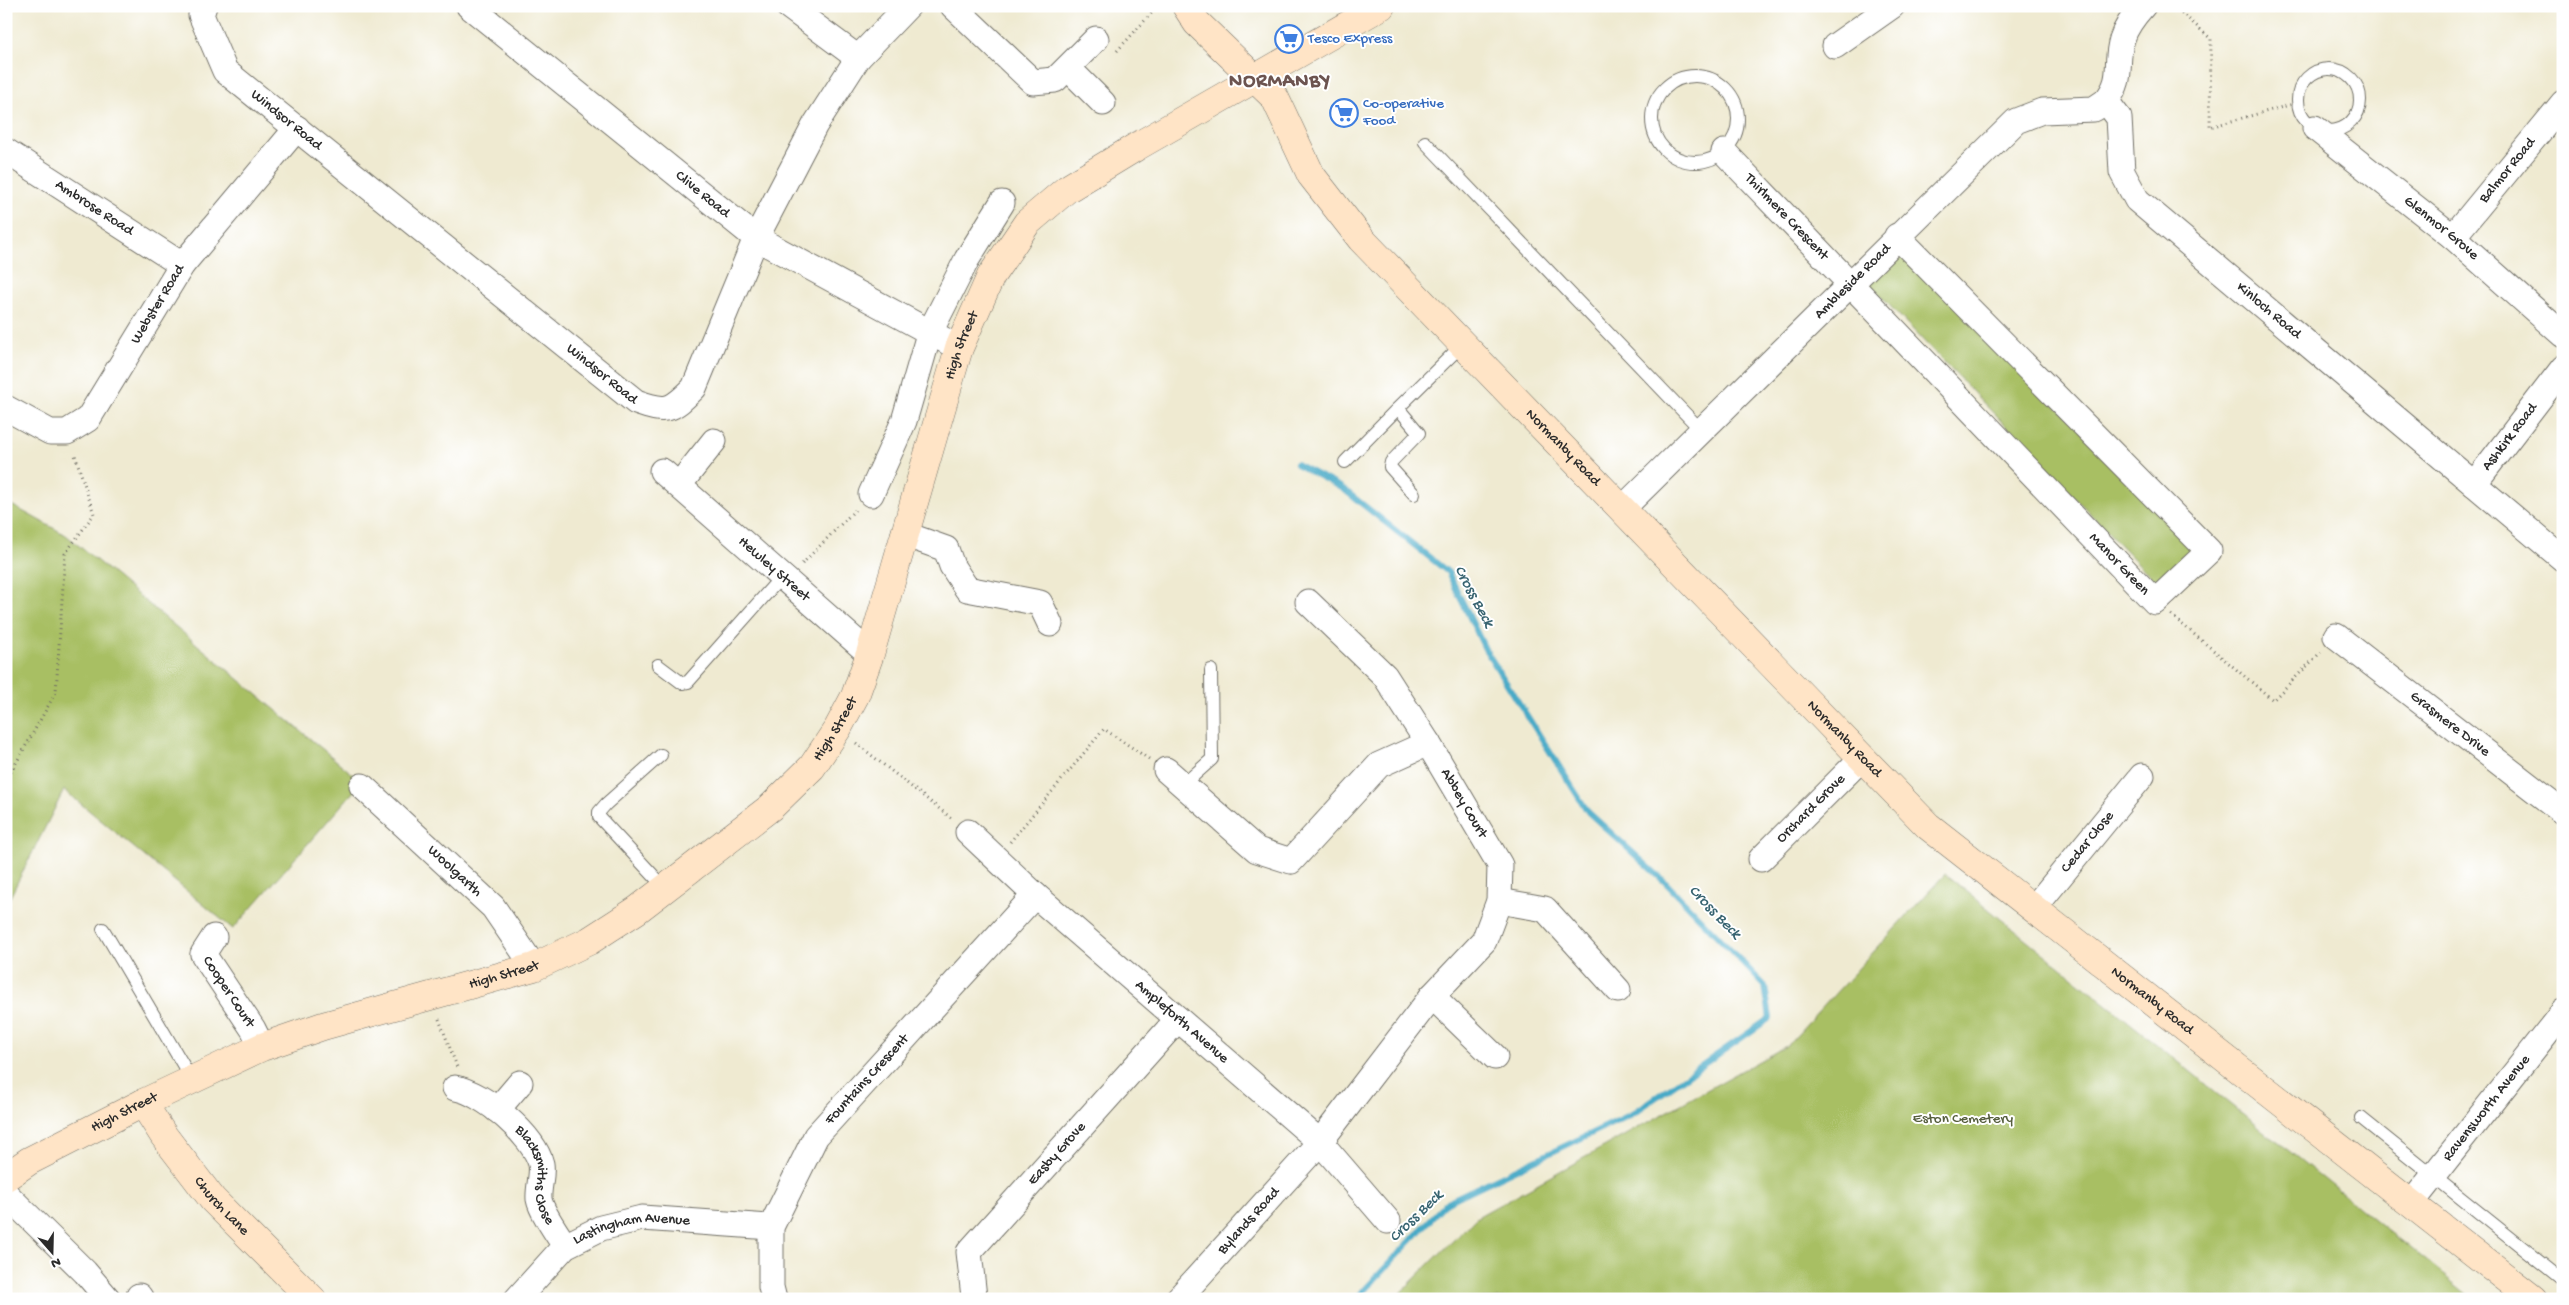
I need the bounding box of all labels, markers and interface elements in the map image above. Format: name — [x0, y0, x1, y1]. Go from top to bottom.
supermarket icon: Tesco Express — [1274, 24, 1304, 54]
place label: Tesco Express — [1307, 30, 1393, 48]
district label: NORMANBY — [1229, 71, 1331, 94]
street label: Windsor Road — [247, 86, 327, 155]
place label: Co-operative Food — [1362, 95, 1444, 130]
supermarket icon: Co-operative Food — [1329, 98, 1359, 128]
street label: Balmor Road — [2475, 133, 2540, 208]
street label: Clive Road — [671, 167, 734, 223]
street label: Thirlmere Crescent — [1740, 169, 1833, 266]
street label: Ambrose Road — [51, 176, 138, 241]
street label: Glenmor Grove — [2400, 192, 2482, 265]
street label: Ambleside Road — [1811, 239, 1896, 323]
street label: Webster Road — [127, 261, 190, 347]
street label: Kinloch Road — [2232, 278, 2306, 344]
street label: High Street — [941, 307, 984, 382]
street label: Windsor Road — [562, 340, 642, 409]
street label: Ashkirk Road — [2478, 399, 2542, 475]
street label: Normanby Road — [1521, 405, 1605, 491]
street label: Manor Green — [2085, 529, 2153, 599]
street label: Hewley Street — [734, 533, 815, 607]
water label: Cross Beck — [1449, 563, 1498, 633]
street label: Grasmere Drive — [2406, 688, 2494, 761]
street label: High Street — [809, 692, 863, 765]
street label: Normanby Road — [1803, 697, 1886, 782]
street label: Abbey Court — [1436, 765, 1492, 843]
street label: Orchard Grove — [1773, 770, 1850, 847]
street label: Cedar Close — [2057, 808, 2119, 877]
street label: Woolgarth — [423, 842, 486, 901]
water label: Cross Beck — [1684, 882, 1745, 945]
street label: Cooper Court — [198, 953, 260, 1033]
street label: High Street — [467, 956, 544, 994]
street label: Normanby Road — [2107, 963, 2198, 1040]
street label: Ampleforth Avenue — [1131, 976, 1233, 1068]
street label: Fountains Crescent — [821, 1029, 914, 1130]
street label: Ravensworth Avenue — [2439, 1051, 2535, 1165]
street label: High Street — [88, 1088, 162, 1137]
park label: Eston Cemetery — [1913, 1110, 2014, 1128]
street label: Easby Grove — [1024, 1118, 1090, 1189]
street label: Blacksmiths Close — [510, 1121, 558, 1228]
street label: Church Lane — [190, 1173, 253, 1240]
street label: Bylands Road — [1213, 1183, 1285, 1259]
water label: Cross Beck — [1386, 1186, 1449, 1247]
street label: Lastingham Avenue — [570, 1209, 691, 1249]
north arrow — [28, 1228, 78, 1278]
text: N — [48, 1252, 63, 1271]

